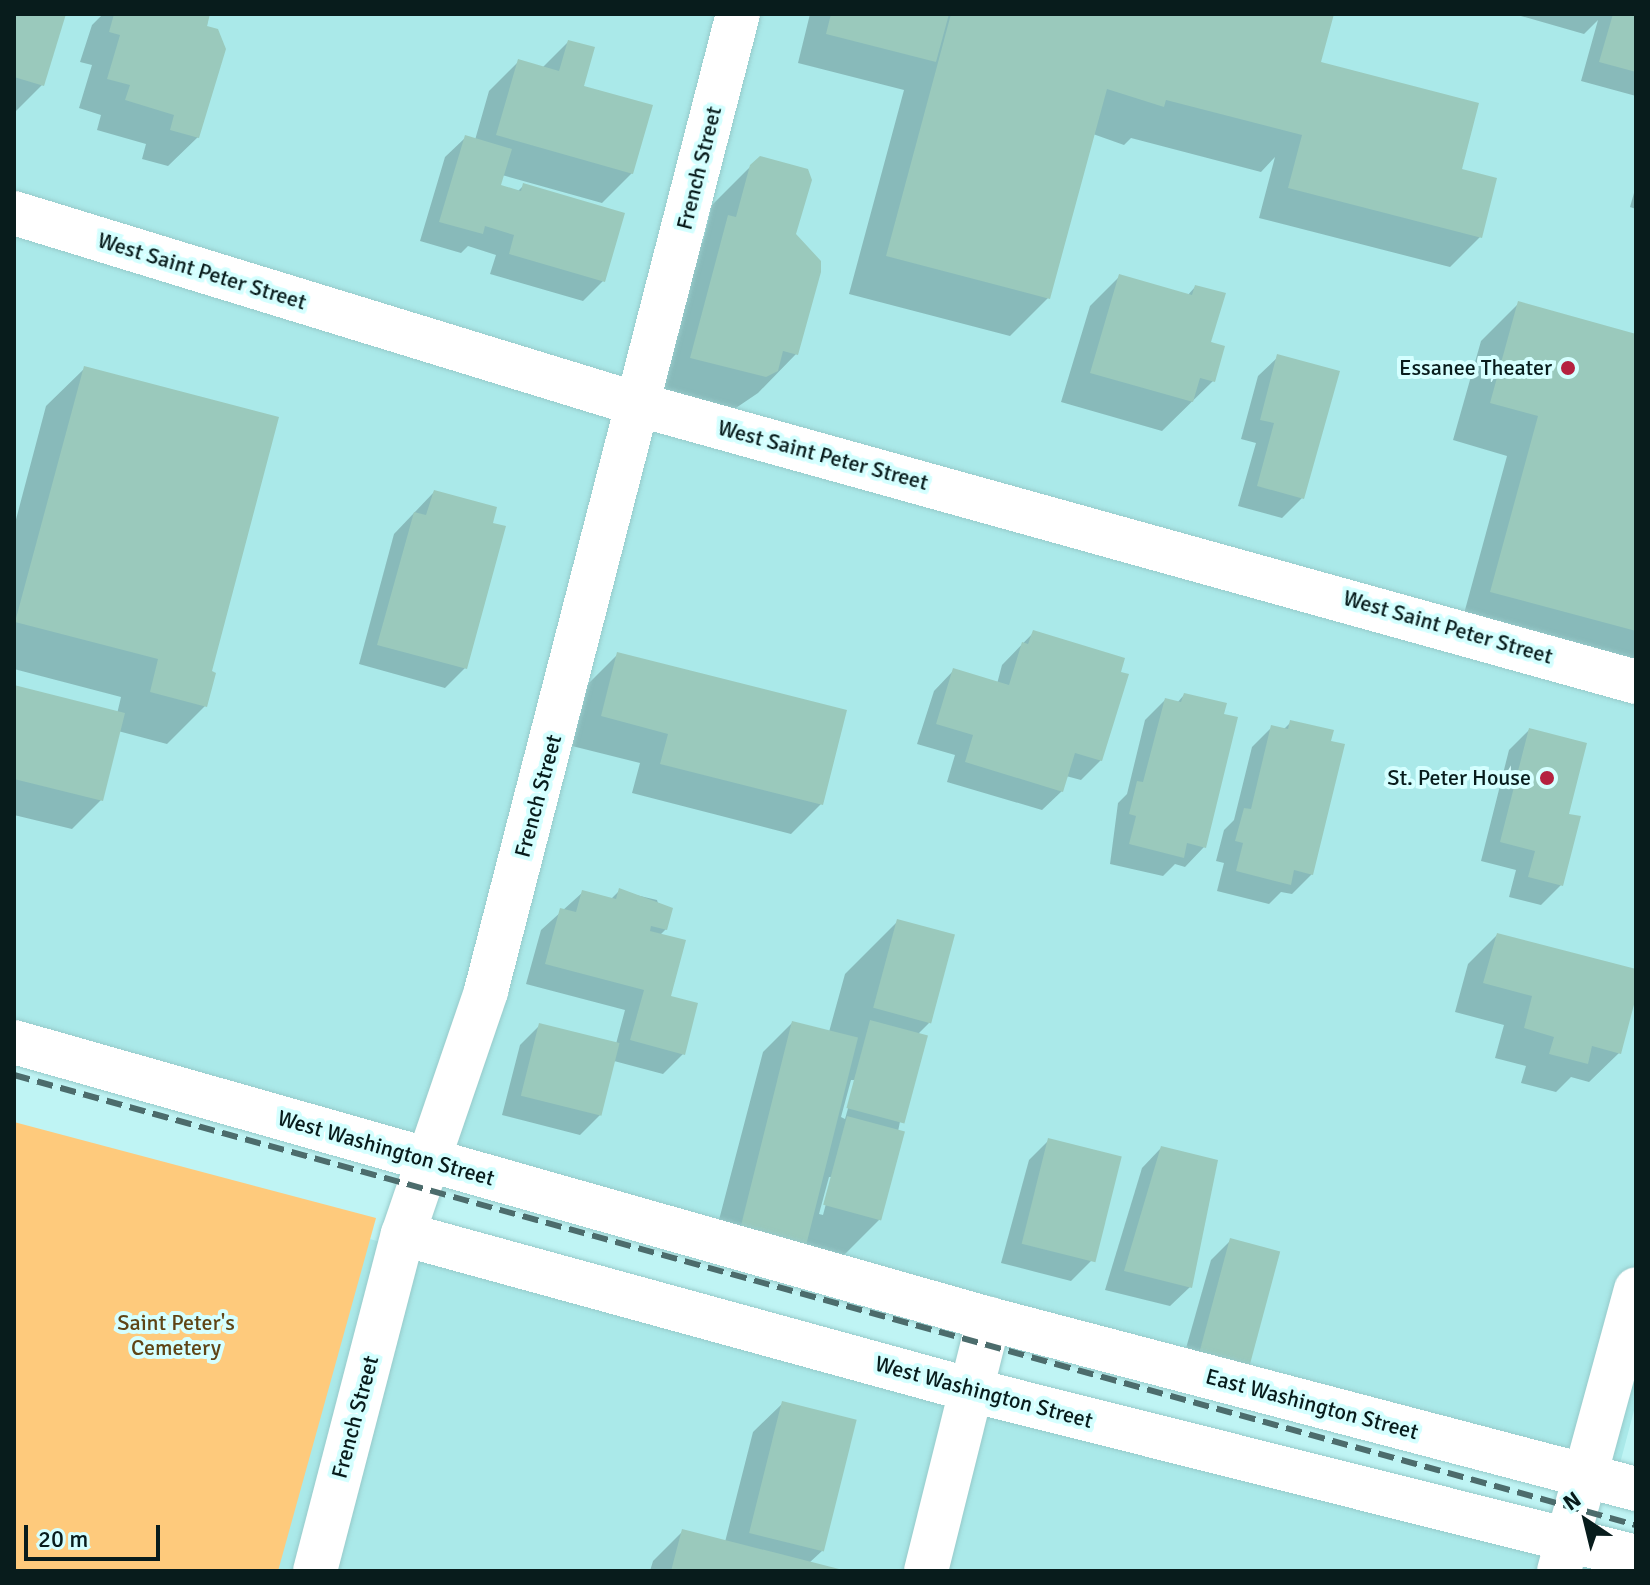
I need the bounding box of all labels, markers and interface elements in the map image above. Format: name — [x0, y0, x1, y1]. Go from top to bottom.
street label: French Street — [671, 104, 727, 232]
street label: West Saint Peter Street — [95, 227, 309, 315]
place label: Essanee Theater — [1399, 355, 1552, 381]
marker: Essanee Theater — [1559, 359, 1577, 377]
street label: West Saint Peter Street — [715, 414, 931, 496]
street label: West Saint Peter Street — [1340, 584, 1556, 670]
street label: French Street — [509, 732, 567, 860]
place label: St. Peter House — [1387, 765, 1531, 791]
marker: St. Peter House — [1538, 769, 1556, 787]
street label: West Washington Street — [275, 1104, 497, 1192]
park label: Saint Peter's Cemetery — [117, 1309, 235, 1360]
street label: West Washington Street — [872, 1350, 1096, 1434]
street label: French Street — [326, 1353, 384, 1481]
street label: East Washington Street — [1203, 1363, 1421, 1445]
north arrow — [1546, 1481, 1626, 1561]
text: N — [1558, 1485, 1586, 1516]
scale bar — [28, 1509, 164, 1559]
text: 20 m — [38, 1524, 88, 1554]

